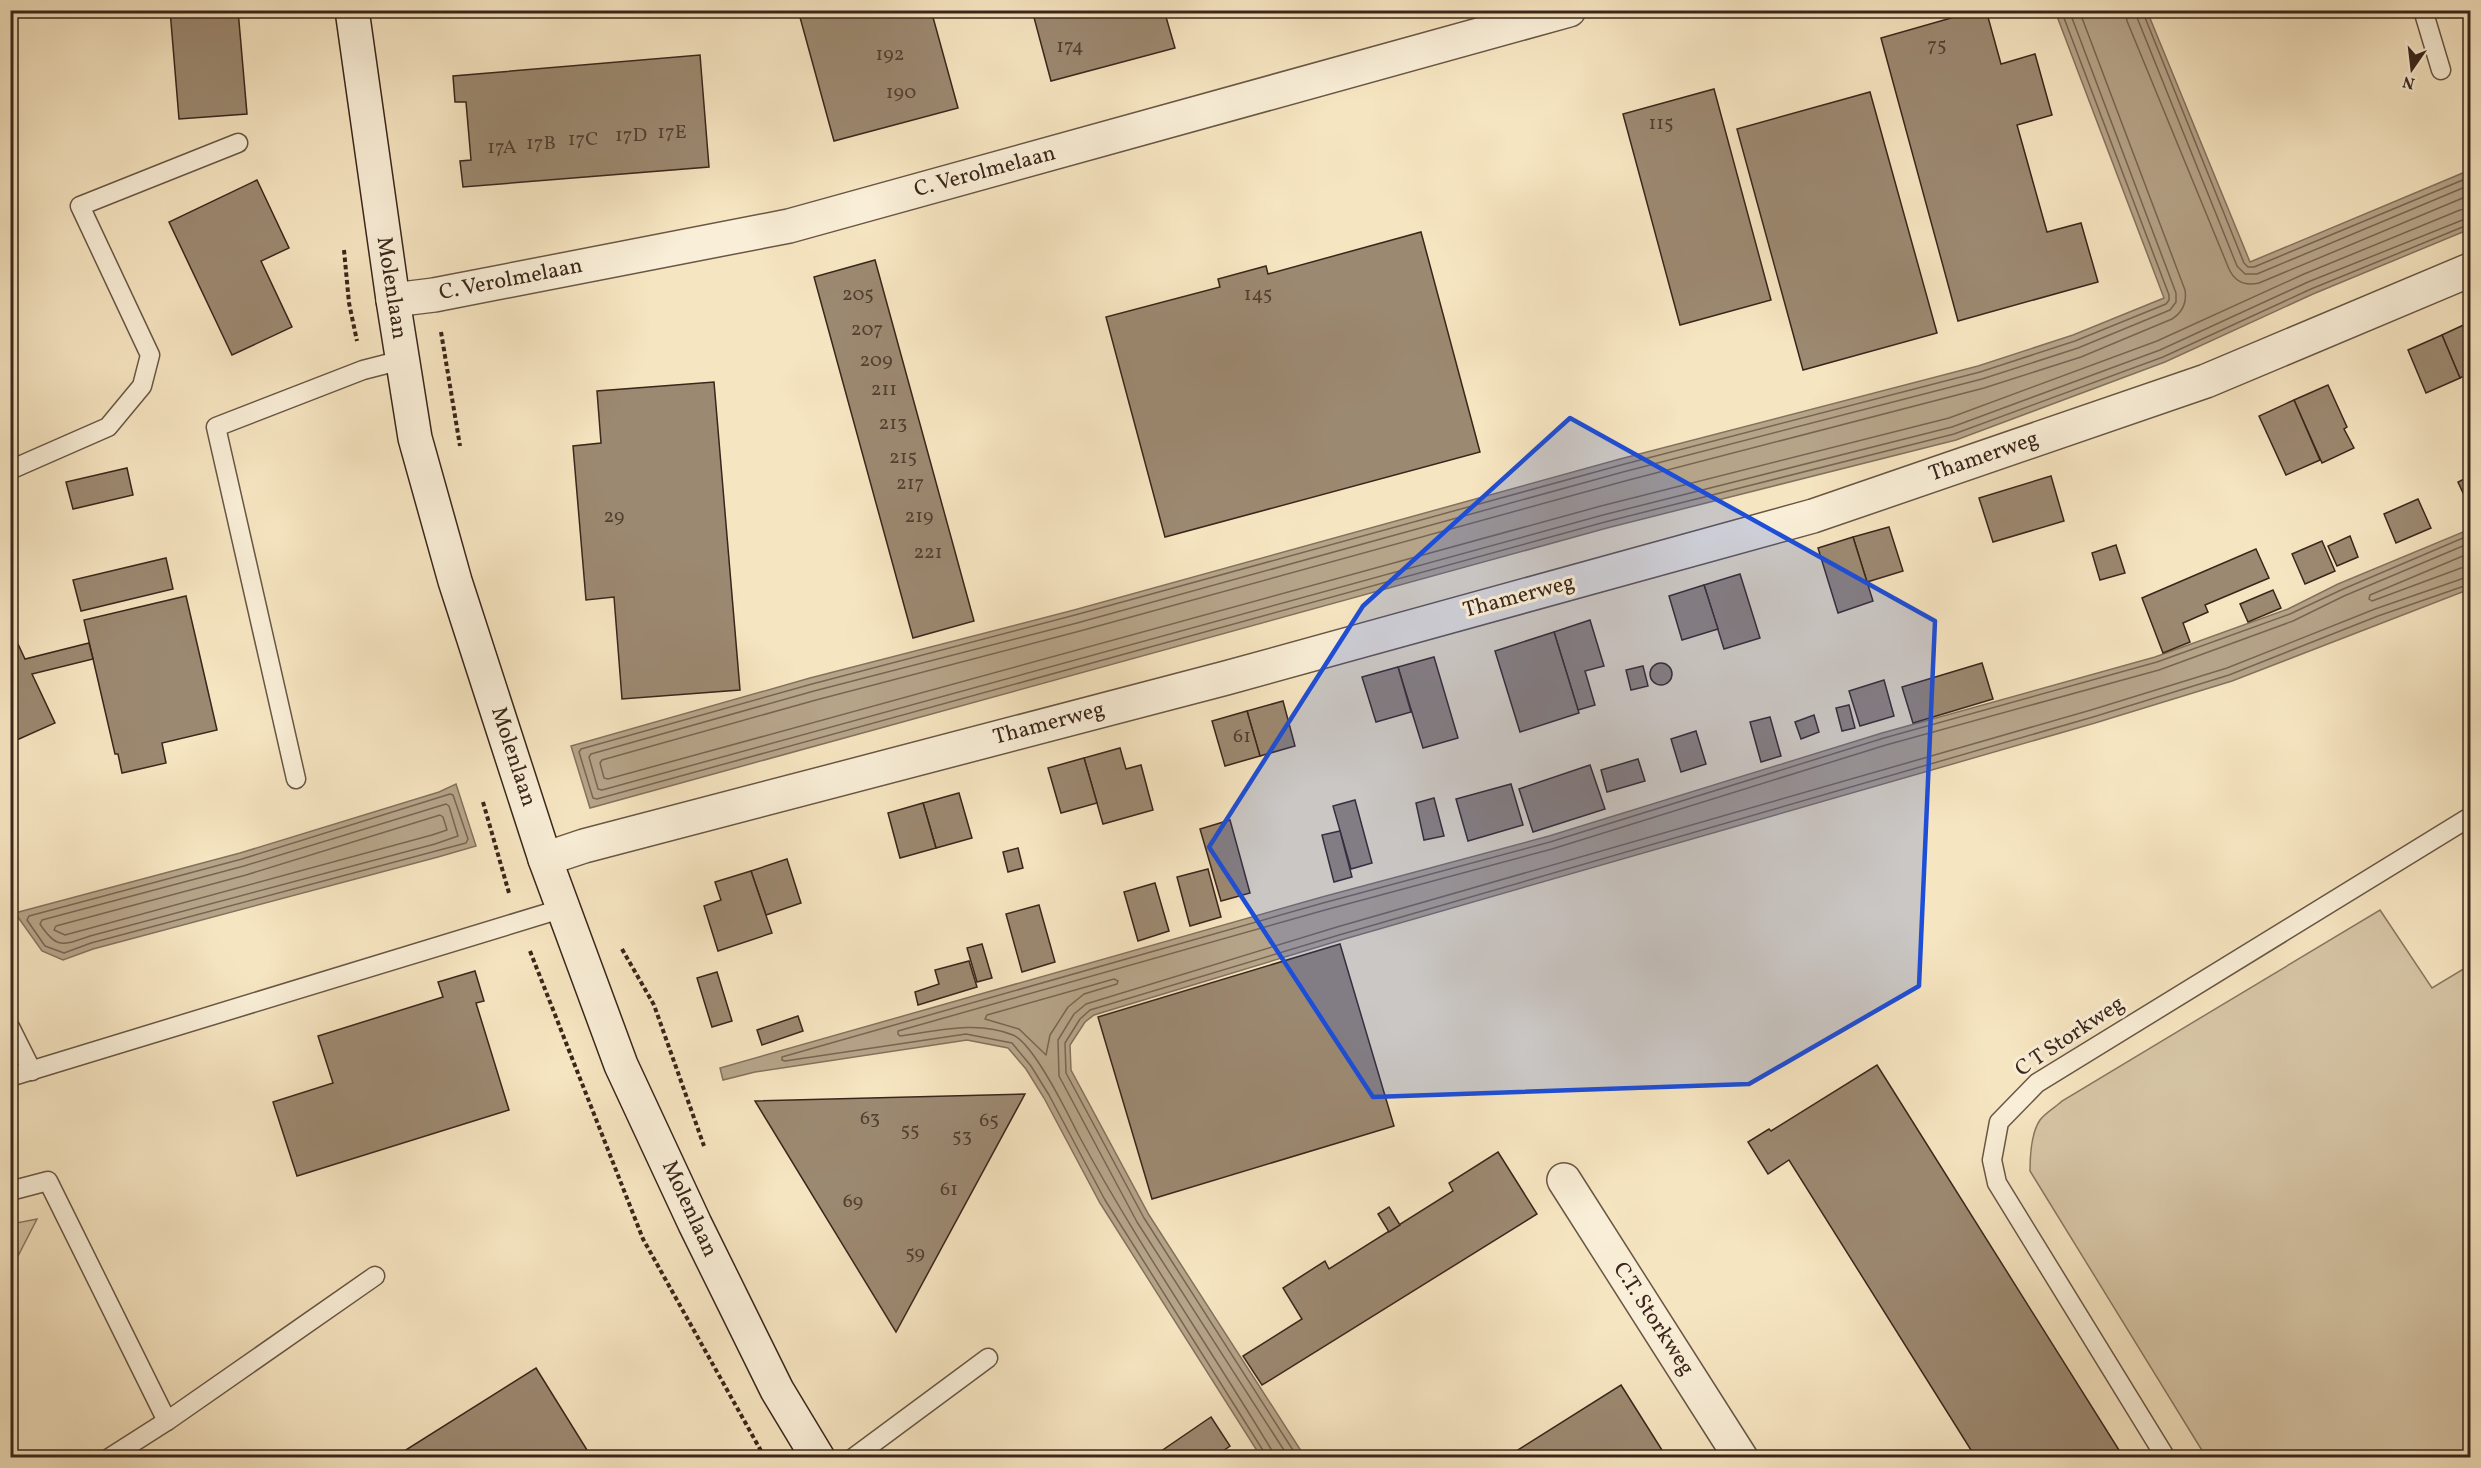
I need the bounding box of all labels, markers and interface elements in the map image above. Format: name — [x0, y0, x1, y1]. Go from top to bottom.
house number: 75 — [1927, 32, 1947, 60]
house number: 174 — [1056, 33, 1084, 61]
north arrow — [2382, 39, 2442, 99]
house number: 192 — [876, 41, 904, 69]
text: N — [2400, 69, 2417, 94]
house number: 190 — [886, 79, 916, 107]
house number: 115 — [1648, 110, 1674, 138]
house number: 17E — [657, 119, 687, 147]
house number: 17D — [615, 122, 647, 150]
house number: 17C — [568, 126, 598, 154]
house number: 17B — [526, 130, 556, 158]
house number: 17A — [487, 134, 517, 162]
street label: C. Verolmelaan — [911, 138, 1059, 206]
street label: Molenlaan — [368, 235, 414, 341]
street label: C. Verolmelaan — [437, 251, 585, 309]
house number: 205 — [842, 281, 874, 309]
house number: 145 — [1244, 281, 1272, 309]
house number: 207 — [851, 316, 883, 344]
house number: 209 — [859, 347, 893, 375]
house number: 211 — [871, 376, 897, 404]
house number: 213 — [879, 410, 907, 438]
street label: Thamerweg — [1925, 424, 2043, 490]
house number: 215 — [889, 444, 917, 472]
house number: 217 — [896, 470, 924, 498]
house number: 29 — [604, 503, 624, 531]
house number: 219 — [905, 503, 933, 531]
house number: 221 — [913, 539, 943, 567]
street label: Thamerweg — [1460, 567, 1578, 627]
street label: Thamerweg — [990, 694, 1108, 754]
street label: Molenlaan — [482, 703, 544, 811]
house number: 61 — [1233, 723, 1251, 751]
street label: C T Storkweg — [2009, 989, 2131, 1085]
house number: 63 — [860, 1105, 880, 1133]
house number: 65 — [979, 1107, 999, 1135]
house number: 55 — [900, 1117, 920, 1145]
house number: 53 — [952, 1123, 972, 1151]
street label: Molenlaan — [653, 1156, 725, 1262]
house number: 61 — [940, 1176, 958, 1204]
house number: 69 — [843, 1188, 863, 1216]
house number: 59 — [905, 1240, 925, 1268]
street label: C.T. Storkweg — [1605, 1256, 1701, 1382]

